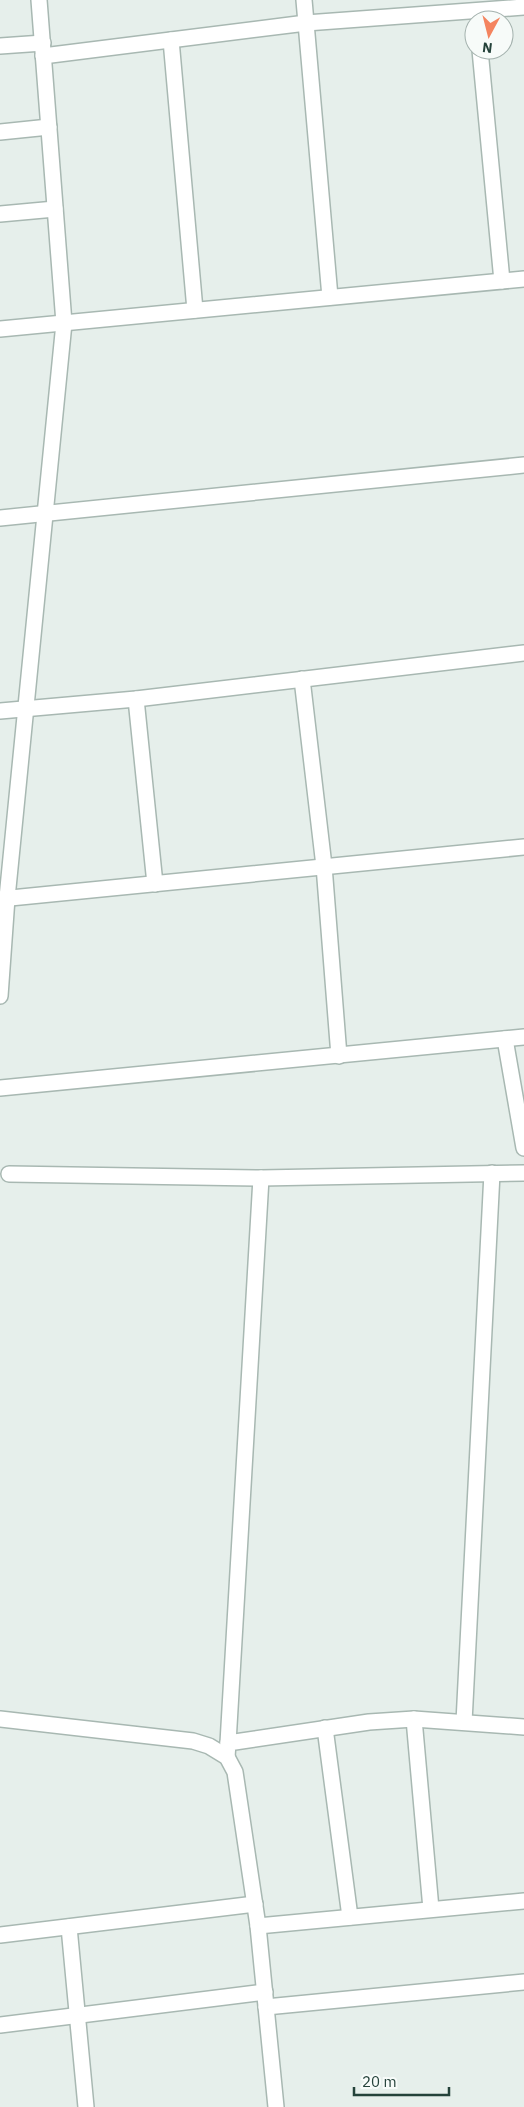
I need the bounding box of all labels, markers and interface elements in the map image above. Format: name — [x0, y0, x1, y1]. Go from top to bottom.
north arrow — [464, 10, 514, 60]
text: N — [481, 38, 494, 57]
scale bar — [354, 2064, 449, 2096]
text: 20 m — [362, 2072, 397, 2091]

